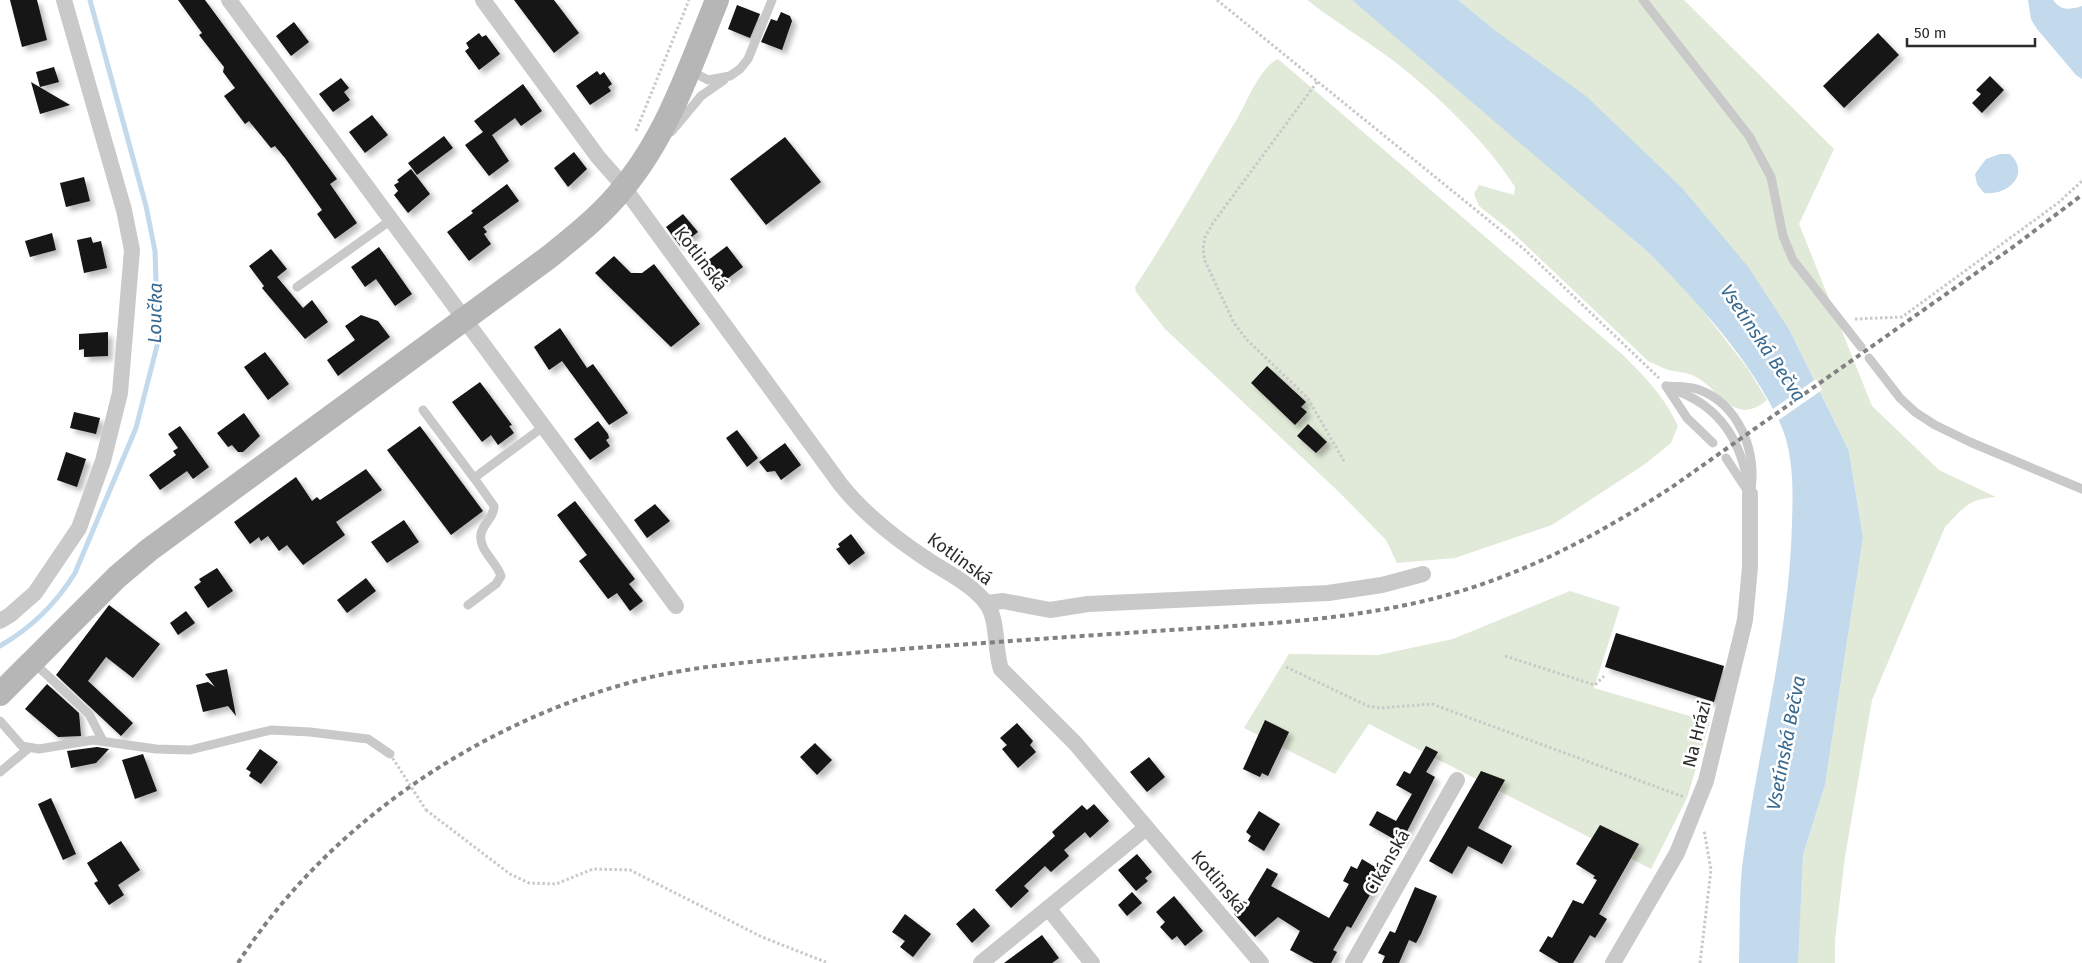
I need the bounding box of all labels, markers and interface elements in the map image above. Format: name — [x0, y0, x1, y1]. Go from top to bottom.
scale bar — [1907, 15, 2034, 47]
text: 50 m — [1914, 24, 1947, 42]
street label: Kotlinská — [670, 222, 732, 296]
water label: Vsetínská Bečva — [1715, 280, 1811, 406]
water label: Loučka — [143, 282, 167, 344]
street label: Kotlinská — [923, 528, 997, 590]
water label: Vsetínská Bečva — [1762, 674, 1810, 812]
street label: Na Hrázi — [1678, 698, 1716, 770]
street label: Cikánská — [1360, 825, 1414, 899]
street label: Kotlinská — [1186, 846, 1252, 918]

